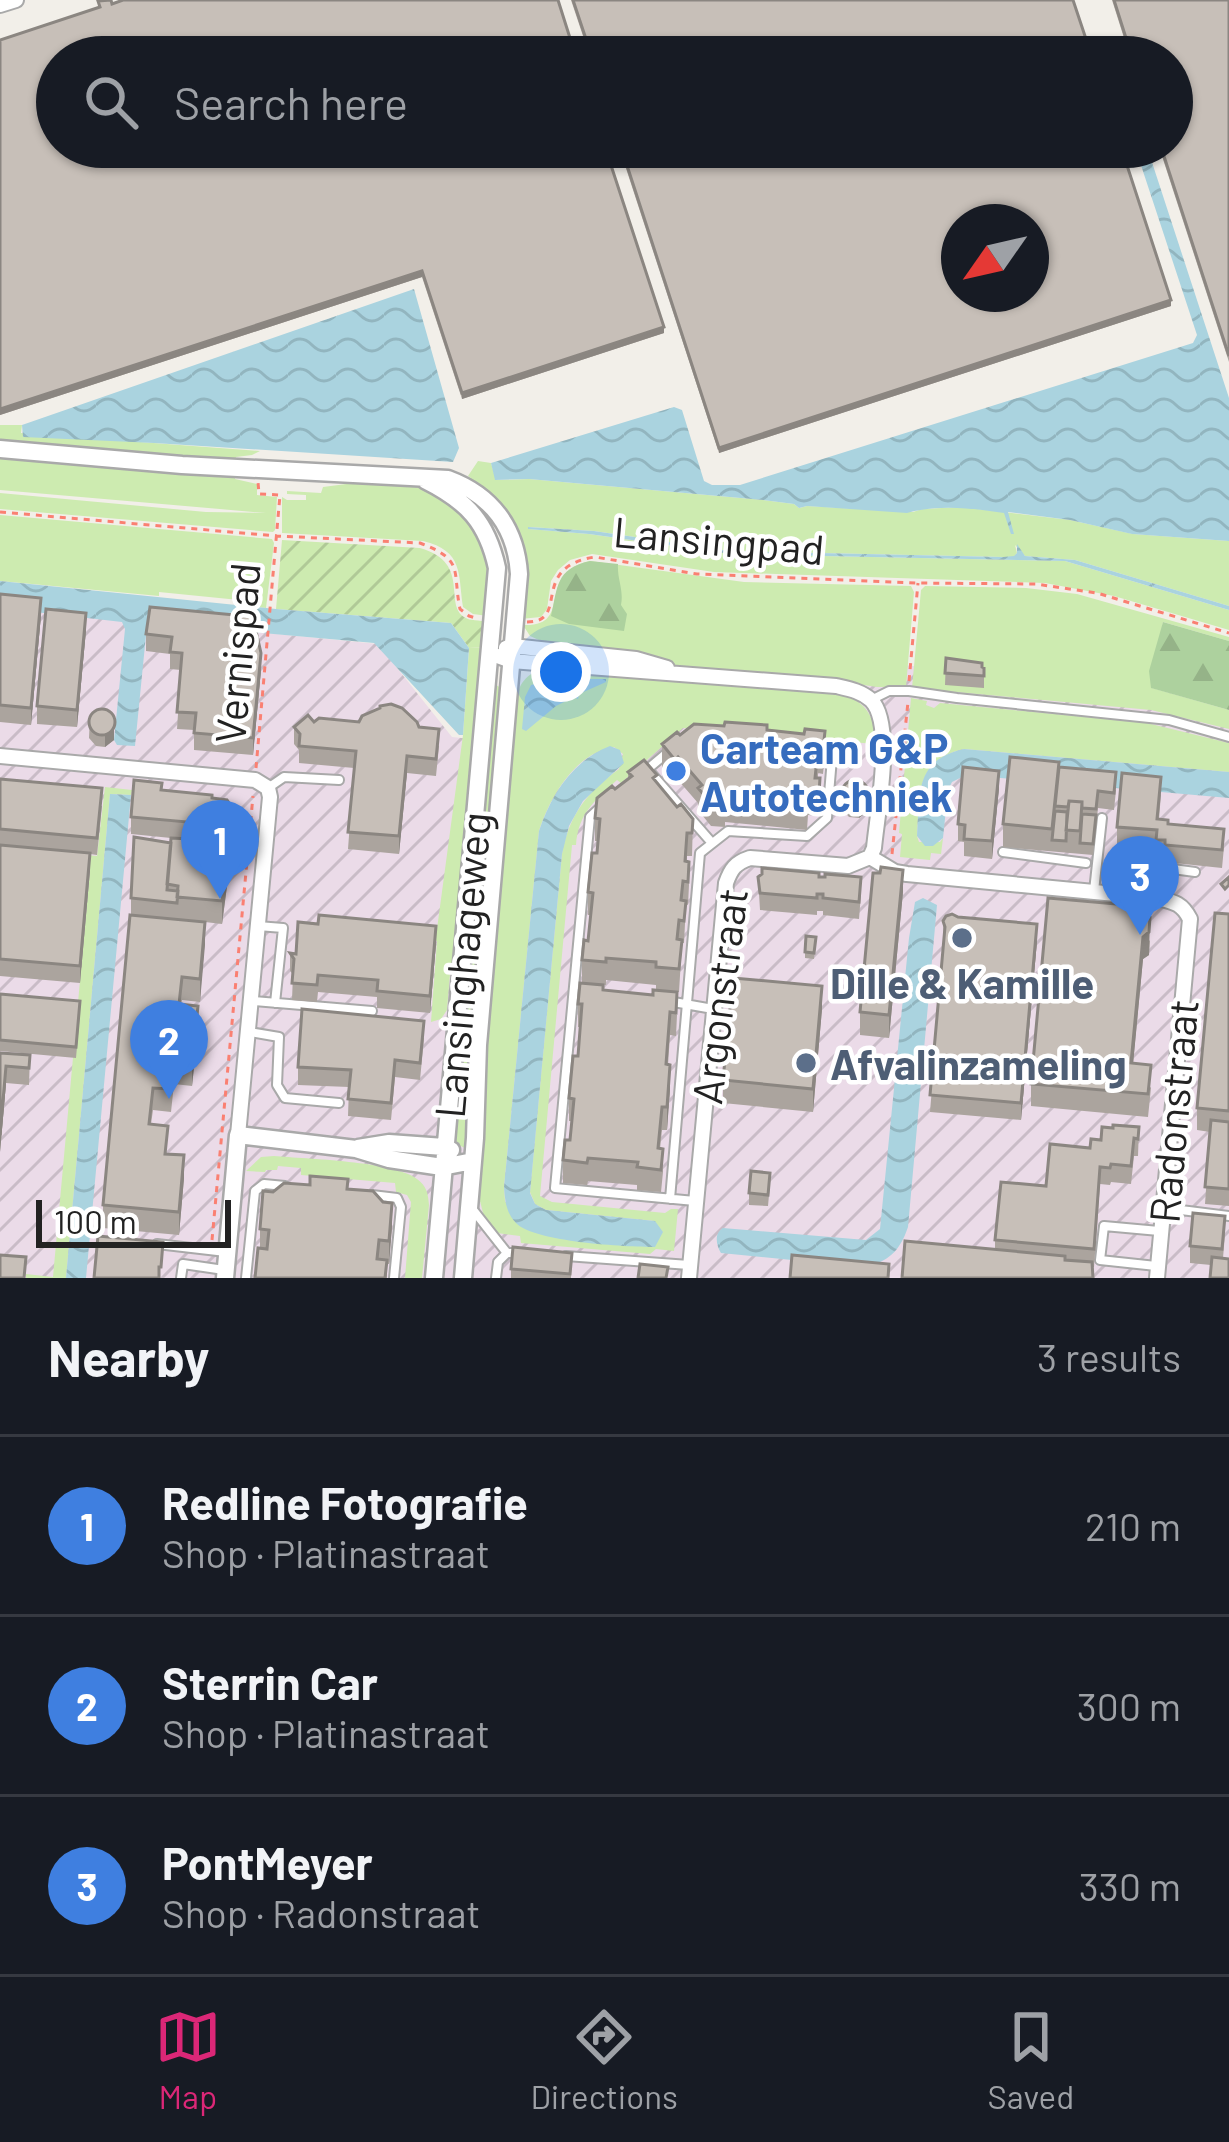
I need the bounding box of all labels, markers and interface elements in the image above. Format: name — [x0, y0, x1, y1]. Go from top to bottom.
search box — [36, 36, 1193, 168]
icon: search — [78, 69, 144, 135]
text: Search here — [174, 75, 408, 129]
north arrow — [941, 204, 1049, 312]
street label: Lansingpad — [611, 505, 827, 574]
street label: Vernispad — [203, 560, 270, 746]
your location — [531, 642, 591, 702]
place label: Carteam G&P Autotechniek — [700, 722, 953, 820]
marker: Carteam G&P Autotechniek — [663, 758, 689, 784]
pin: 1 — [181, 800, 259, 899]
street label: Lansinghageweg — [423, 810, 500, 1120]
pin: 3 — [1101, 836, 1179, 935]
street label: Argonstraat — [680, 885, 757, 1107]
marker: Dille & Kamille — [949, 925, 975, 951]
place label: Dille & Kamille — [830, 957, 1094, 1007]
street label: Radonstraat — [1137, 997, 1207, 1225]
pin: 2 — [130, 1000, 208, 1099]
place label: Afvalinzameling — [830, 1038, 1127, 1089]
marker: Afvalinzameling — [793, 1050, 819, 1076]
scale bar — [36, 1194, 231, 1247]
text: 100 m — [54, 1201, 137, 1241]
text: Nearby — [48, 1326, 209, 1387]
text: 3 results — [1037, 1333, 1181, 1380]
text: Redline Fotografie — [162, 1475, 528, 1529]
text: 1 — [80, 1502, 94, 1549]
text: 210 m — [1085, 1502, 1181, 1549]
text: Shop · Platinastraat — [162, 1529, 490, 1576]
text: Sterrin Car — [162, 1655, 378, 1709]
text: 2 — [76, 1682, 98, 1729]
text: 300 m — [1077, 1682, 1181, 1729]
text: Shop · Platinastraat — [162, 1709, 490, 1756]
text: PontMeyer — [162, 1835, 373, 1889]
text: 3 — [76, 1862, 98, 1909]
text: 330 m — [1079, 1862, 1181, 1909]
text: Shop · Radonstraat — [162, 1889, 480, 1936]
tab: Map — [155, 2004, 221, 2116]
tab: Directions — [530, 2004, 678, 2116]
tab: Saved — [988, 2004, 1074, 2116]

